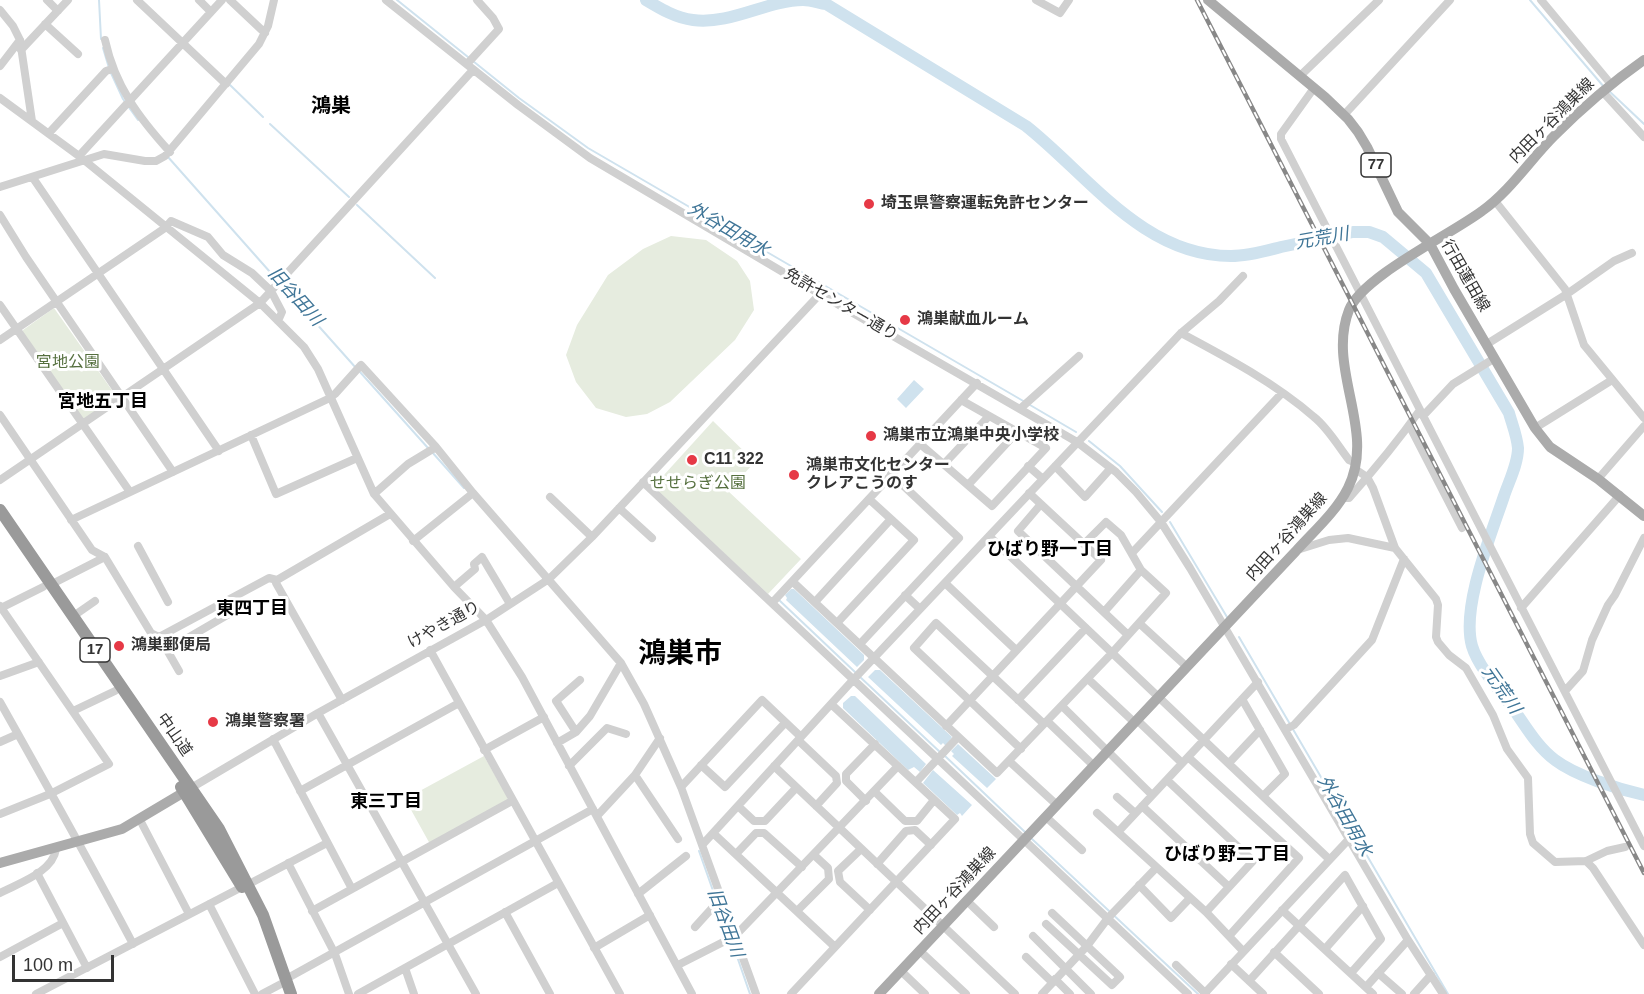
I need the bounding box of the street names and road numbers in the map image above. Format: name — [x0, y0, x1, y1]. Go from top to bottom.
street label: 内田ヶ谷鴻巣線 — [1506, 75, 1598, 167]
road number: 77 — [1361, 153, 1391, 177]
street label: 行田蓮田線 — [1437, 237, 1493, 315]
street label: 免許センター通り — [781, 265, 901, 345]
street label: 内田ヶ谷鴻巣線 — [1242, 489, 1332, 585]
street label: けやき通り — [404, 597, 484, 653]
road number: 17 — [80, 638, 110, 662]
street label: 中山道 — [152, 710, 196, 760]
street label: 内田ヶ谷鴻巣線 — [910, 843, 1000, 939]

